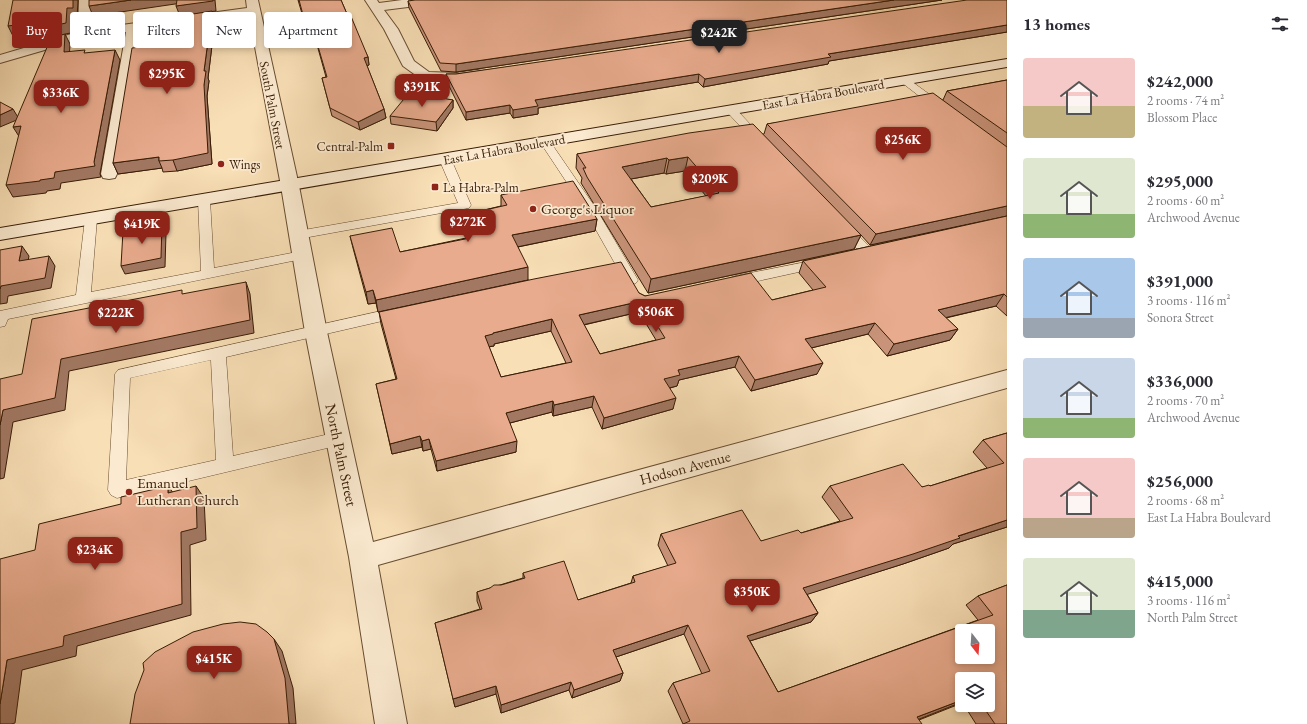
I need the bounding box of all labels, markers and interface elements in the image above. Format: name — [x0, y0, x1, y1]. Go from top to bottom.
chip: Buy — [12, 12, 62, 48]
chip: Rent — [70, 12, 125, 48]
chip: Filters — [133, 12, 194, 48]
chip: New — [202, 12, 256, 48]
chip: Apartment — [264, 12, 352, 48]
text: 13 homes — [1023, 13, 1090, 35]
icon: filters — [1269, 13, 1291, 35]
pin: $242K — [691, 20, 747, 54]
text: $242K — [701, 24, 737, 41]
street label: South Palm Street — [256, 60, 289, 150]
pin: $295K — [139, 61, 195, 95]
text: $295K — [149, 65, 185, 82]
text: $242,000 — [1147, 70, 1213, 92]
pin: $391K — [394, 74, 450, 108]
icon: home — [1055, 74, 1103, 122]
street label: East La Habra Boulevard — [761, 75, 886, 114]
text: $391K — [404, 78, 440, 95]
pin: $336K — [33, 80, 89, 114]
text: $336K — [43, 84, 79, 101]
text: 2 rooms · 74 m² — [1147, 92, 1224, 109]
text: Blossom Place — [1147, 109, 1217, 126]
pin: $256K — [875, 127, 931, 161]
street label: East La Habra Boulevard — [442, 130, 567, 169]
text: $256K — [885, 131, 921, 148]
place label: Central-Palm — [317, 138, 383, 155]
marker: Central-Palm — [386, 141, 396, 151]
place label: Wings — [229, 156, 261, 173]
marker: Wings — [216, 159, 226, 169]
pin: $209K — [682, 166, 738, 200]
text: $209K — [692, 170, 728, 187]
text: $295,000 — [1147, 170, 1213, 192]
icon: home — [1055, 174, 1103, 222]
place label: La Habra-Palm — [443, 179, 519, 196]
marker: La Habra-Palm — [430, 182, 440, 192]
text: 2 rooms · 60 m² — [1147, 192, 1224, 209]
place label: George's Liquor — [541, 199, 634, 218]
marker: George's Liquor — [528, 204, 538, 214]
pin: $272K — [440, 209, 496, 243]
text: Archwood Avenue — [1147, 209, 1240, 226]
pin: $419K — [114, 211, 170, 245]
text: $272K — [450, 213, 486, 230]
text: $419K — [124, 215, 160, 232]
text: $391,000 — [1147, 270, 1213, 292]
icon: home — [1055, 274, 1103, 322]
text: 3 rooms · 116 m² — [1147, 292, 1231, 309]
pin: $506K — [628, 299, 684, 333]
pin: $222K — [88, 300, 144, 334]
text: $506K — [638, 303, 674, 320]
text: $222K — [98, 304, 134, 321]
text: Sonora Street — [1147, 309, 1213, 326]
text: $336,000 — [1147, 370, 1213, 392]
icon: home — [1055, 374, 1103, 422]
text: 2 rooms · 70 m² — [1147, 392, 1224, 409]
street label: North Palm Street — [321, 402, 362, 508]
text: Archwood Avenue — [1147, 409, 1240, 426]
street label: Hodson Avenue — [637, 446, 733, 489]
text: $256,000 — [1147, 470, 1213, 492]
place label: Emanuel Lutheran Church — [137, 473, 239, 509]
icon: home — [1055, 474, 1103, 522]
marker: Emanuel Lutheran Church — [124, 487, 134, 497]
text: 2 rooms · 68 m² — [1147, 492, 1224, 509]
text: East La Habra Boulevard — [1147, 509, 1271, 526]
pin: $234K — [67, 537, 123, 571]
text: $234K — [77, 541, 113, 558]
text: $415,000 — [1147, 570, 1213, 592]
icon: home — [1055, 574, 1103, 622]
pin: $350K — [724, 579, 780, 613]
text: $350K — [734, 583, 770, 600]
text: 3 rooms · 116 m² — [1147, 592, 1231, 609]
text: North Palm Street — [1147, 609, 1238, 626]
north arrow — [955, 624, 995, 664]
map controls — [955, 624, 995, 712]
pin: $415K — [186, 646, 242, 680]
text: $415K — [196, 650, 232, 667]
button: layers — [955, 672, 995, 712]

